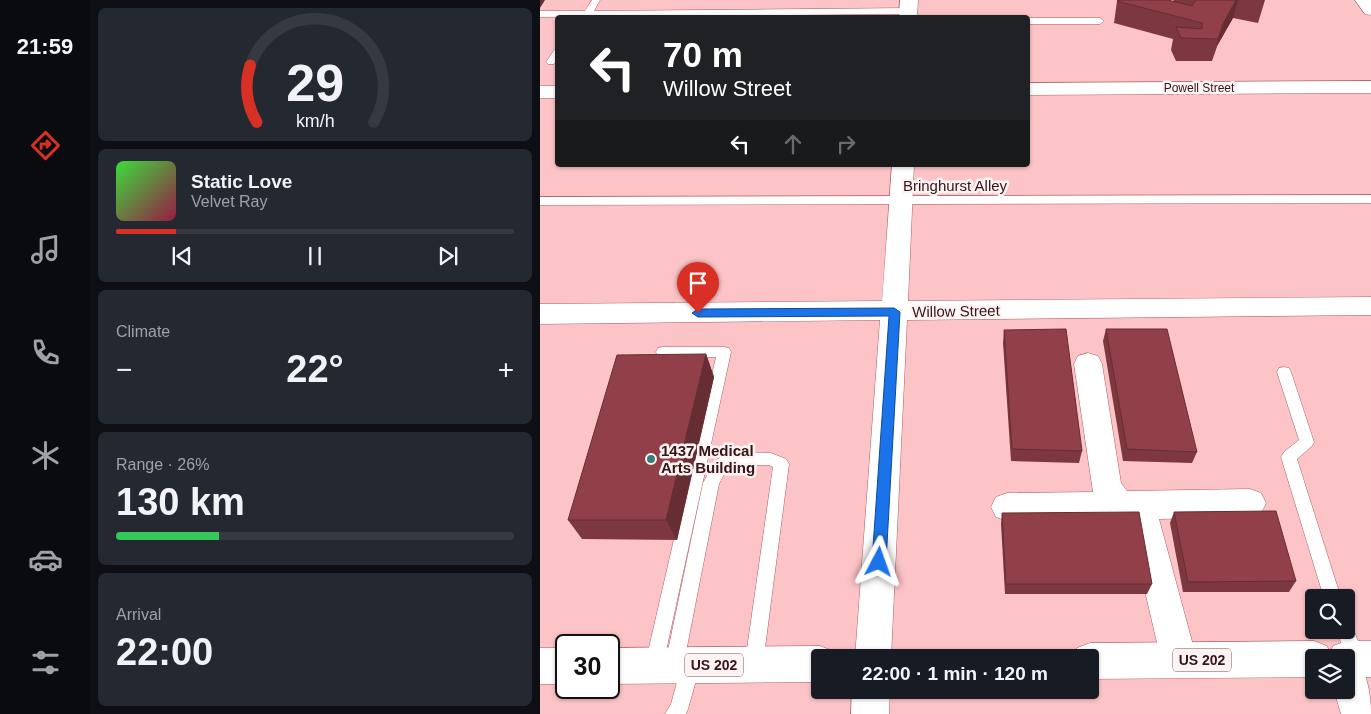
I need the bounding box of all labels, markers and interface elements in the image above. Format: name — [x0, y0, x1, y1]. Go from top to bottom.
text: 21:59 — [17, 34, 73, 59]
icon: left — [580, 35, 645, 100]
text: 70 m — [663, 35, 743, 74]
text: 29 — [286, 54, 344, 112]
text: Willow Street — [663, 76, 791, 101]
street label: Powell Street — [1164, 81, 1235, 95]
text: km/h — [296, 111, 334, 131]
icon: directions — [28, 128, 63, 163]
icon: left — [726, 130, 754, 158]
icon: ahead — [779, 130, 807, 158]
icon: right — [832, 130, 860, 158]
text: Static Love — [191, 171, 292, 192]
street label: Bringhurst Alley — [903, 177, 1008, 194]
text: Velvet Ray — [191, 193, 267, 210]
icon: music — [28, 232, 63, 267]
icon: previous — [168, 242, 196, 270]
icon: pause — [301, 242, 329, 270]
icon: next — [434, 242, 462, 270]
pin — [677, 262, 719, 313]
icon: arrive — [684, 269, 712, 297]
street label: Willow Street — [912, 302, 1001, 320]
text: Climate — [116, 323, 170, 340]
icon: phone — [28, 335, 63, 370]
text: 22° — [286, 348, 344, 390]
text: − — [116, 354, 132, 385]
text: + — [498, 354, 514, 385]
icon: climate — [28, 438, 63, 473]
place label: 1437 Medical Arts Building — [661, 442, 755, 476]
marker: 1437 Medical Arts Building — [645, 453, 657, 465]
text: Range · 26% — [116, 456, 209, 473]
text: 130 km — [116, 481, 245, 523]
position arrow — [852, 535, 904, 587]
icon: car — [28, 542, 63, 577]
map controls — [1305, 589, 1355, 699]
button: search — [1305, 589, 1355, 639]
text: Arrival — [116, 606, 161, 623]
text: 22:00 — [116, 631, 213, 673]
speed limit sign: 30 — [555, 634, 620, 699]
icon: filters — [28, 645, 63, 680]
road number: US 202 — [1173, 648, 1231, 672]
button: layers — [1305, 649, 1355, 699]
road number: US 202 — [685, 654, 743, 676]
text: 22:00 · 1 min · 120 m — [862, 663, 1048, 684]

